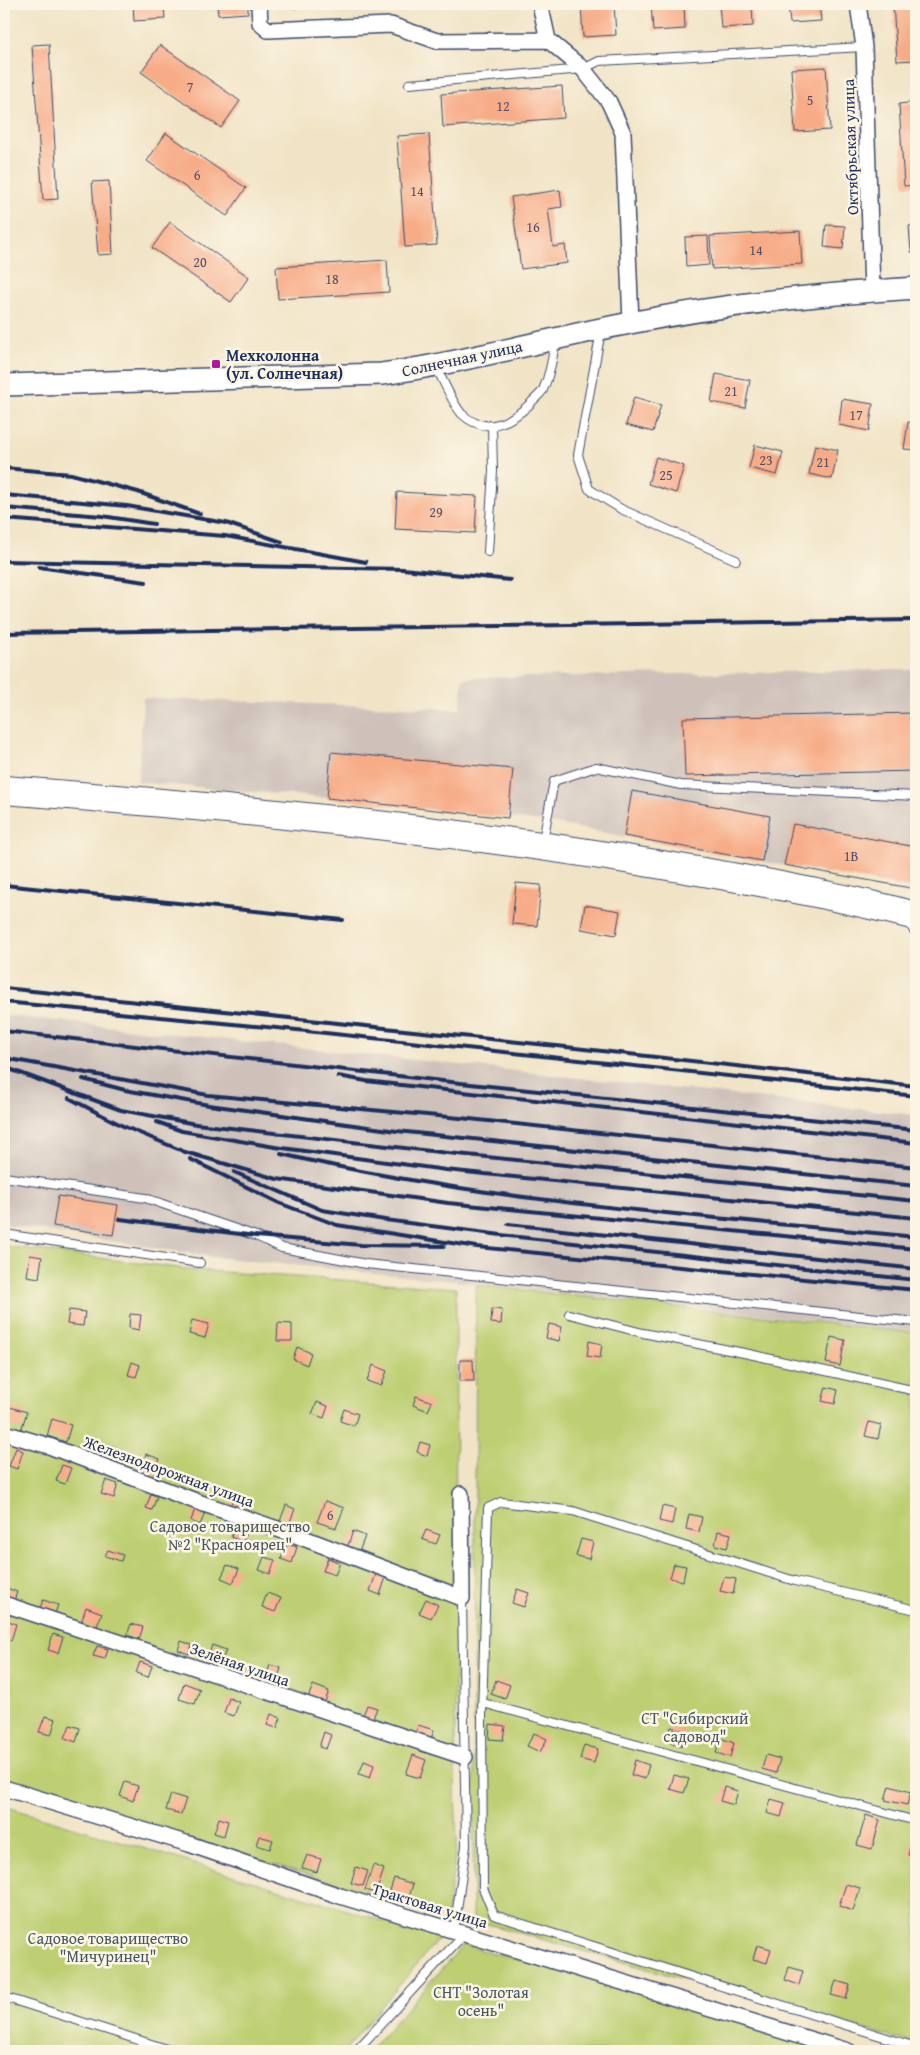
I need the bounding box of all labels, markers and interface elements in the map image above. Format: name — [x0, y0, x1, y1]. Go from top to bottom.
house number: 7 — [187, 77, 194, 97]
street label: Октябрьская улица — [836, 78, 864, 215]
house number: 5 — [807, 90, 813, 110]
house number: 12 — [496, 96, 510, 116]
house number: 6 — [194, 165, 201, 185]
house number: 14 — [410, 181, 424, 201]
house number: 16 — [526, 217, 540, 237]
house number: 14 — [749, 240, 763, 260]
house number: 20 — [193, 252, 207, 272]
house number: 18 — [325, 269, 339, 289]
street label: Солнечная улица — [399, 333, 525, 382]
place label: Мехколонна (ул. Солнечная) — [226, 343, 343, 385]
marker: Мехколонна (ул. Солнечная) — [210, 358, 222, 370]
house number: 21 — [724, 381, 738, 401]
house number: 17 — [849, 405, 863, 425]
house number: 23 — [759, 450, 773, 470]
house number: 21 — [816, 452, 830, 472]
house number: 25 — [659, 465, 673, 485]
house number: 29 — [429, 502, 443, 522]
house number: 1В — [844, 846, 858, 866]
street label: Железнодорожная улица — [80, 1429, 258, 1513]
house number: 6 — [327, 1505, 334, 1525]
park label: Садовое товарищество №2 "Красноярец" — [150, 1514, 310, 1556]
street label: Зелёная улица — [187, 1636, 293, 1692]
park label: СТ "Сибирский садовод" — [641, 1706, 749, 1748]
street label: Трактовая улица — [369, 1876, 491, 1934]
park label: Садовое товарищество "Мичуринец" — [28, 1926, 188, 1968]
park label: СНТ "Золотая осень" — [433, 1980, 529, 2022]

